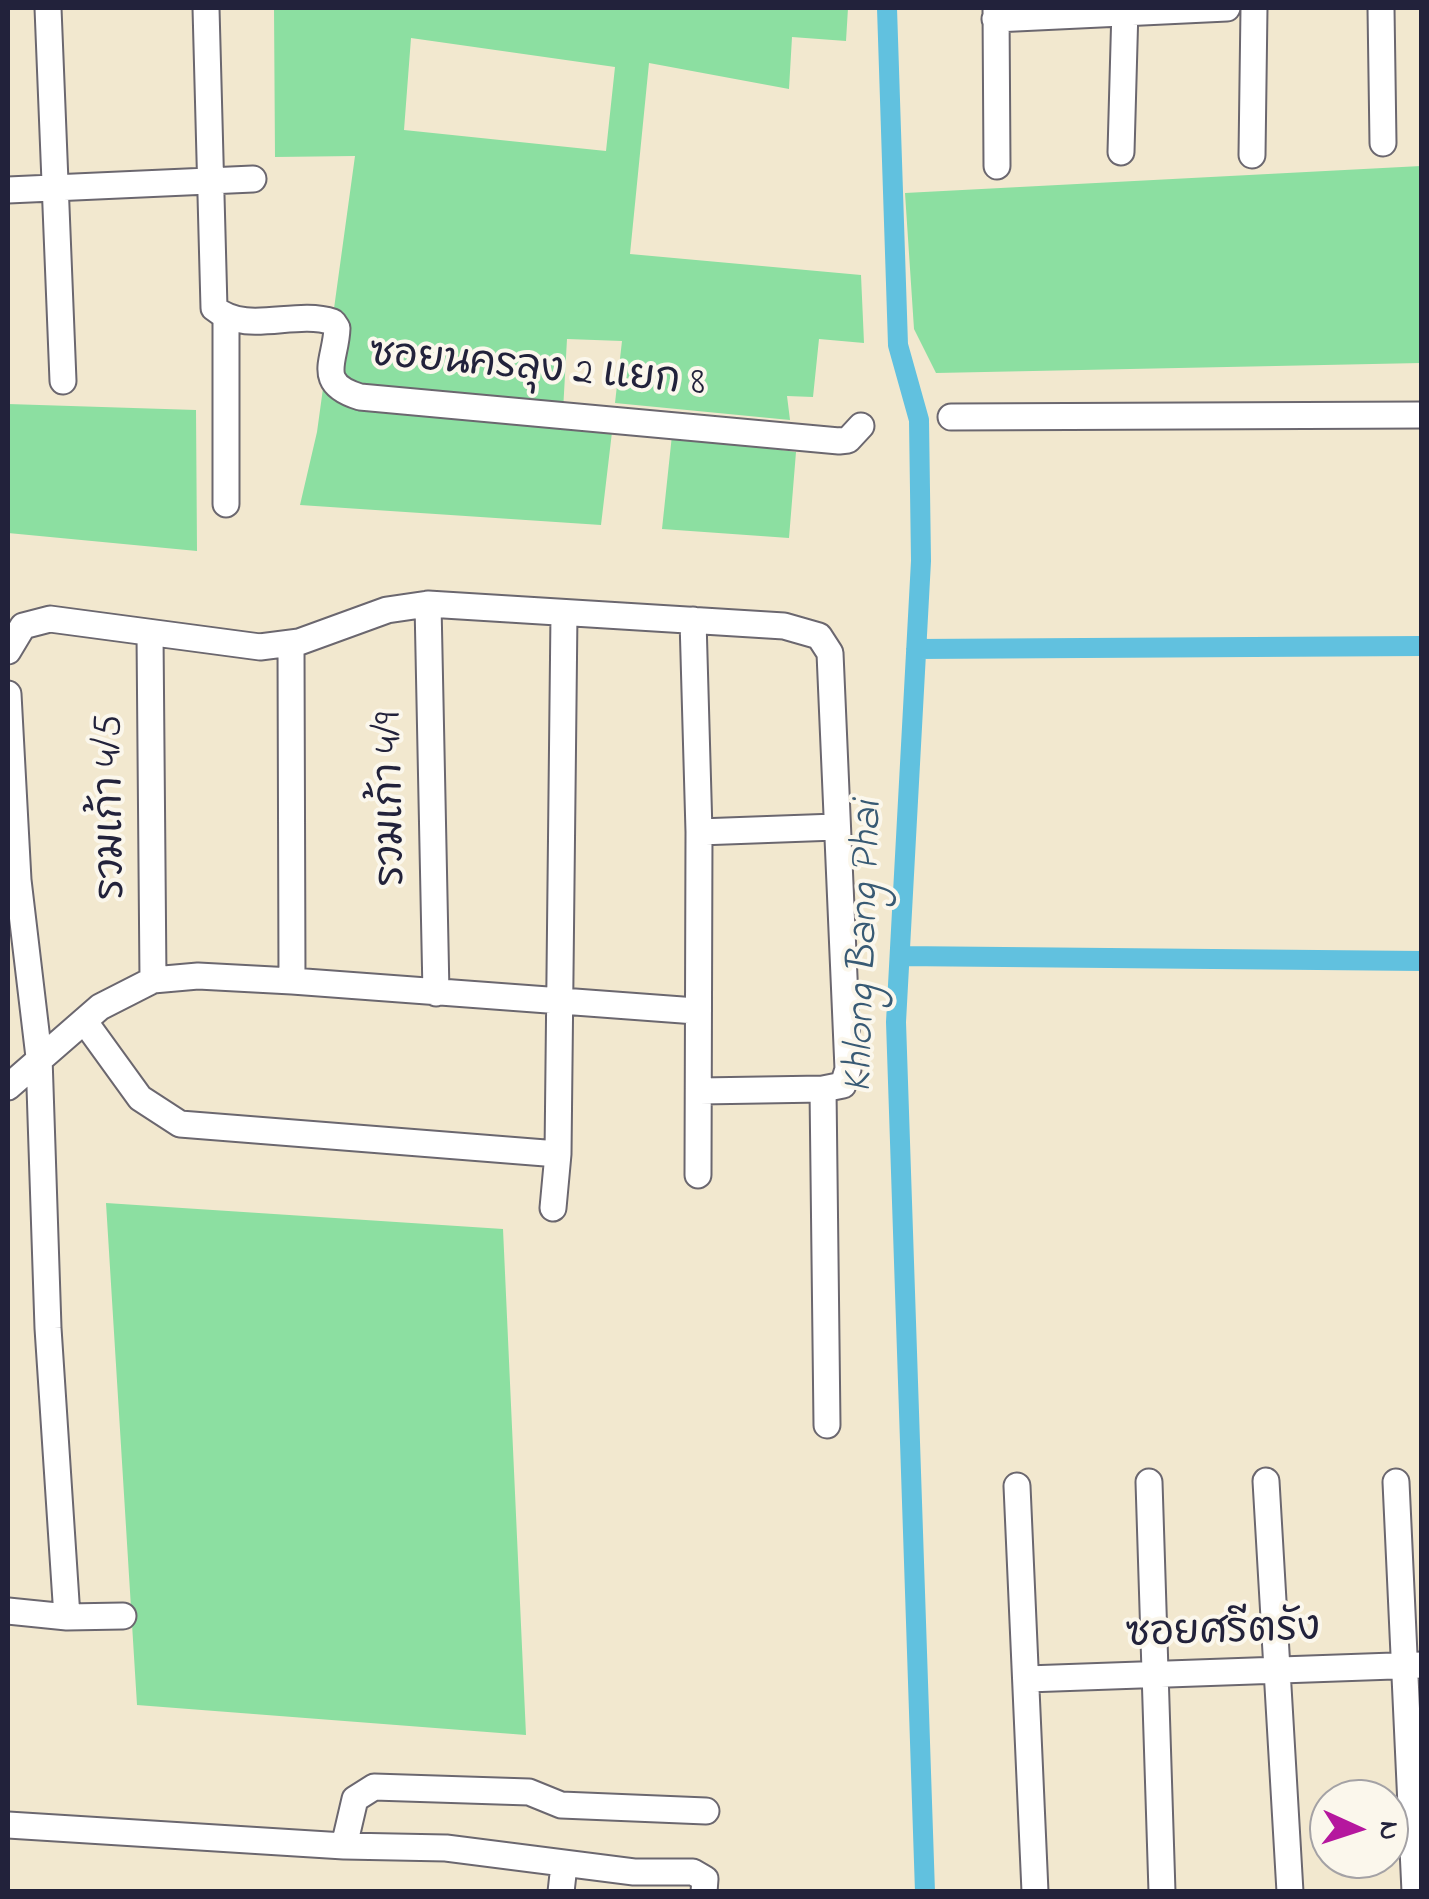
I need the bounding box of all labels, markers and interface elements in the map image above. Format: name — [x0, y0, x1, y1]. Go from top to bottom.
street label: ซอยนครลุง 2 แยก 8 — [367, 333, 707, 411]
street label: รวมเก้า 4/9 — [368, 711, 420, 887]
street label: รวมเก้า 4/5 — [88, 714, 140, 900]
water label: Khlong Bang Phai — [837, 800, 897, 1094]
street label: ซอยศรีตรัง — [1125, 1608, 1321, 1662]
north arrow — [1309, 1779, 1409, 1879]
text: N — [1366, 1820, 1408, 1841]

